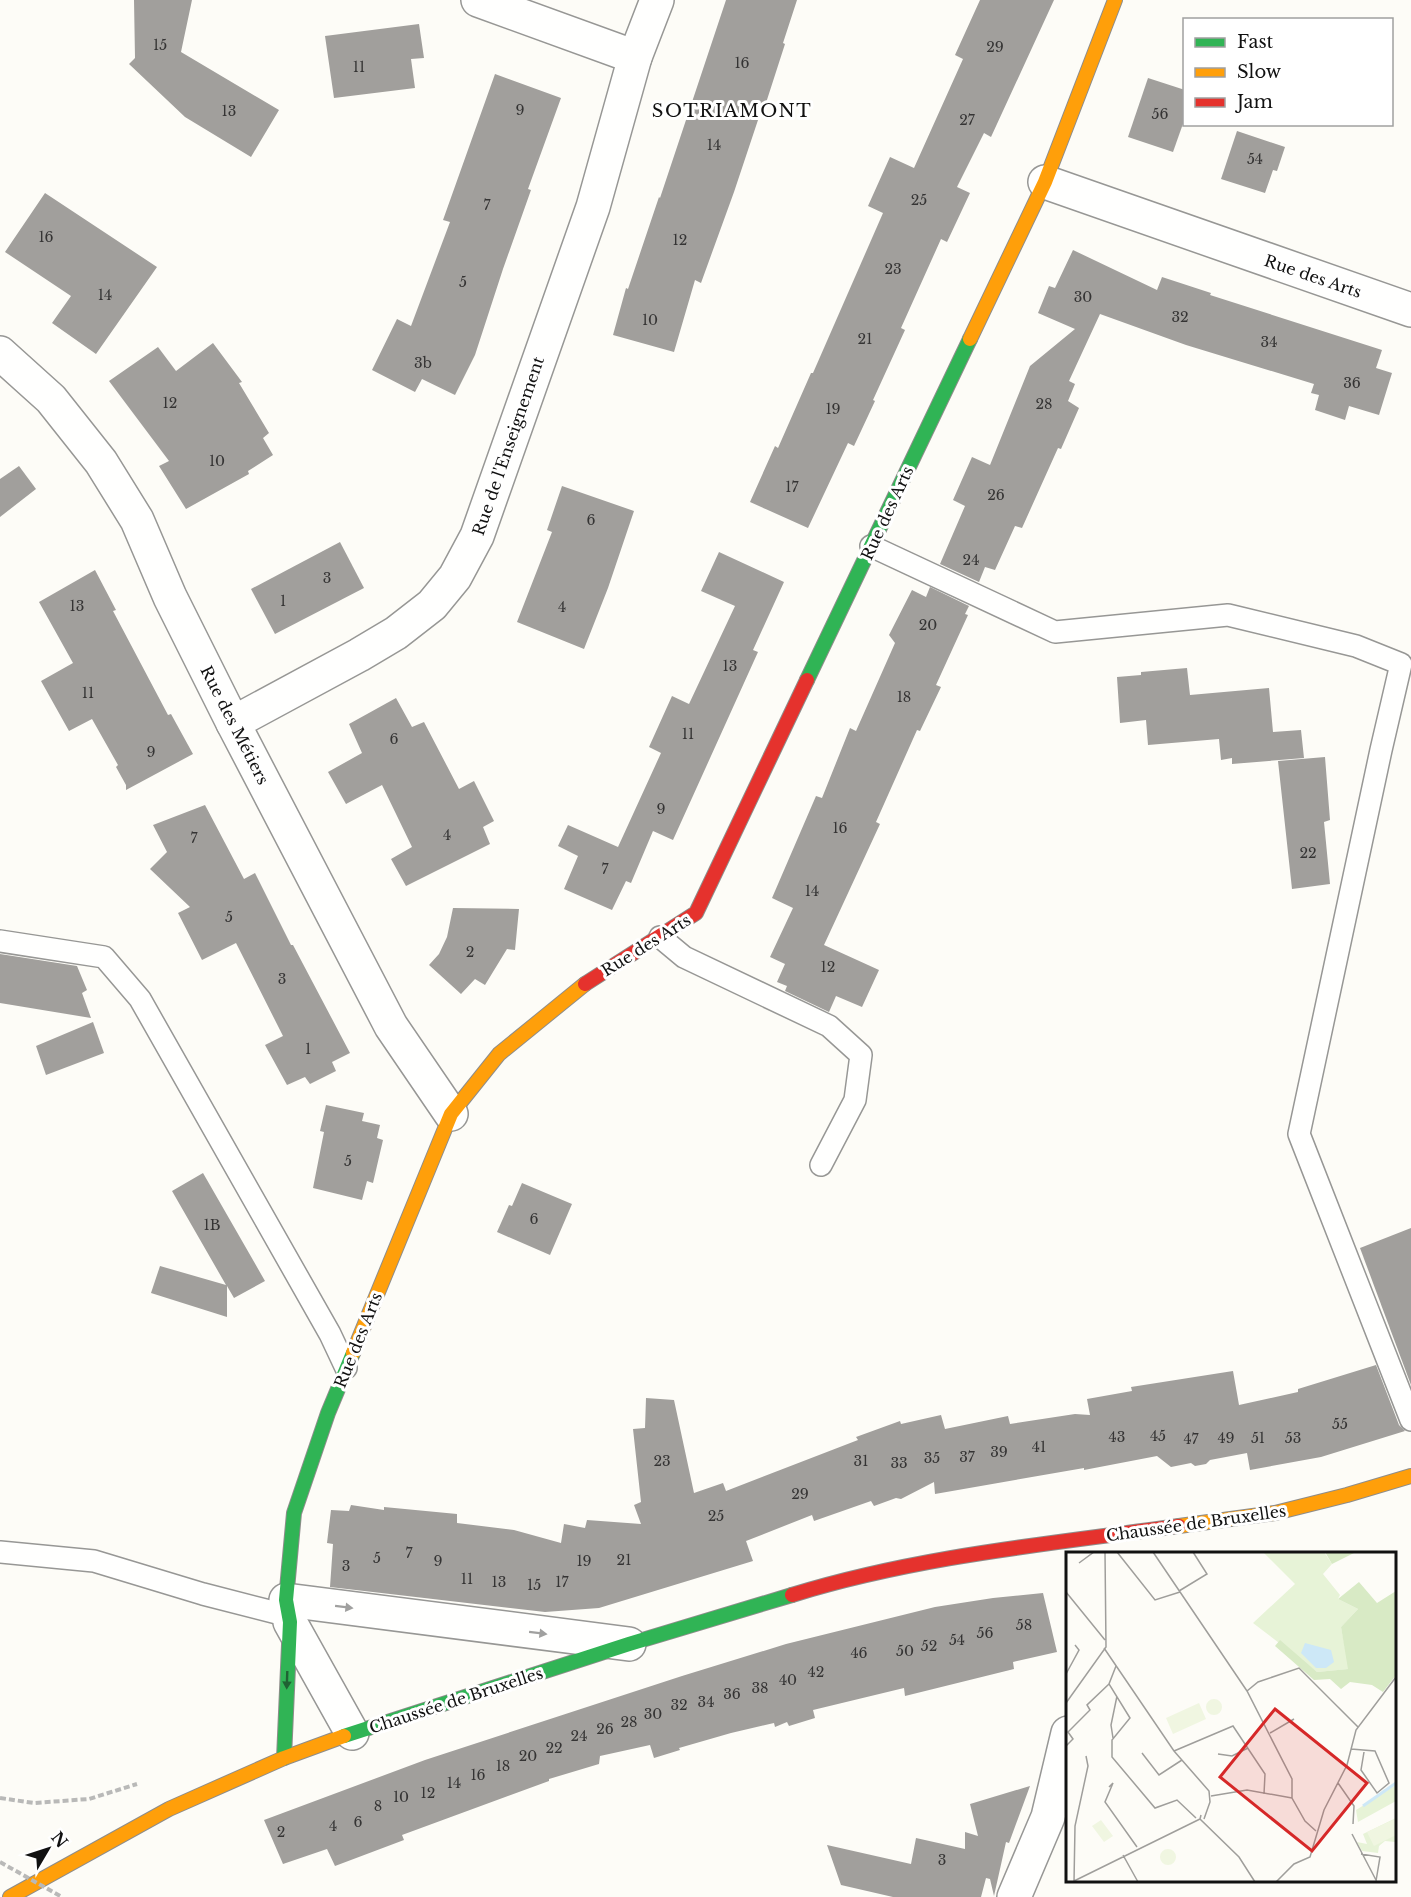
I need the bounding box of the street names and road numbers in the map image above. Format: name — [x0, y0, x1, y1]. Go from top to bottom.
street label: Rue des Arts — [1262, 250, 1364, 302]
street label: Rue de l'Enseignement — [468, 354, 548, 538]
street label: Rue des Arts — [856, 463, 918, 563]
street label: Rue des Métiers — [196, 662, 274, 788]
street label: Rue des Arts — [598, 910, 694, 980]
street label: Rue des Arts — [330, 1289, 386, 1391]
street label: Chaussée de Bruxelles — [1105, 1500, 1287, 1546]
street label: Chaussée de Bruxelles — [367, 1662, 545, 1738]

